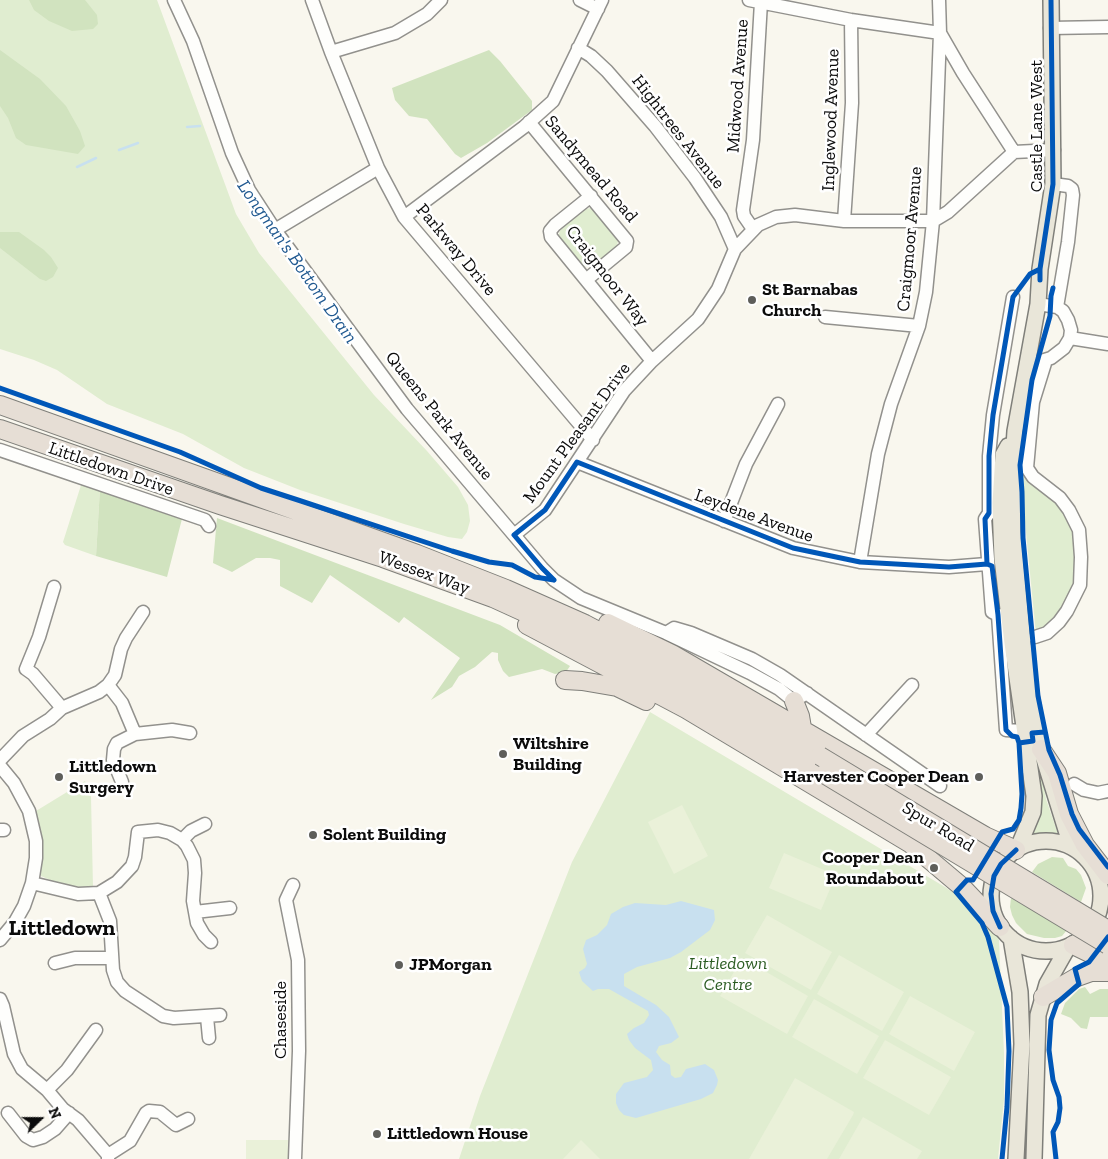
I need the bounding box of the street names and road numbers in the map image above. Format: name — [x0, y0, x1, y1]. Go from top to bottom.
street label: Midwood Avenue — [723, 19, 753, 153]
street label: Inglewood Avenue — [818, 49, 844, 191]
street label: Castle Lane West — [1026, 60, 1048, 192]
street label: Hightrees Avenue — [627, 71, 729, 193]
street label: Sandymead Road — [540, 111, 642, 227]
street label: Craigmoor Avenue — [893, 166, 927, 312]
street label: Parkway Drive — [411, 200, 501, 300]
street label: Craigmoor Way — [561, 221, 653, 331]
street label: Queens Park Avenue — [380, 347, 498, 485]
street label: Mount Pleasant Drive — [519, 359, 635, 507]
street label: Littledown Drive — [46, 437, 176, 501]
street label: Leydene Avenue — [692, 484, 816, 548]
street label: Wessex Way — [375, 547, 473, 599]
street label: Spur Road — [898, 797, 978, 857]
street label: Chaseside — [270, 981, 292, 1059]

